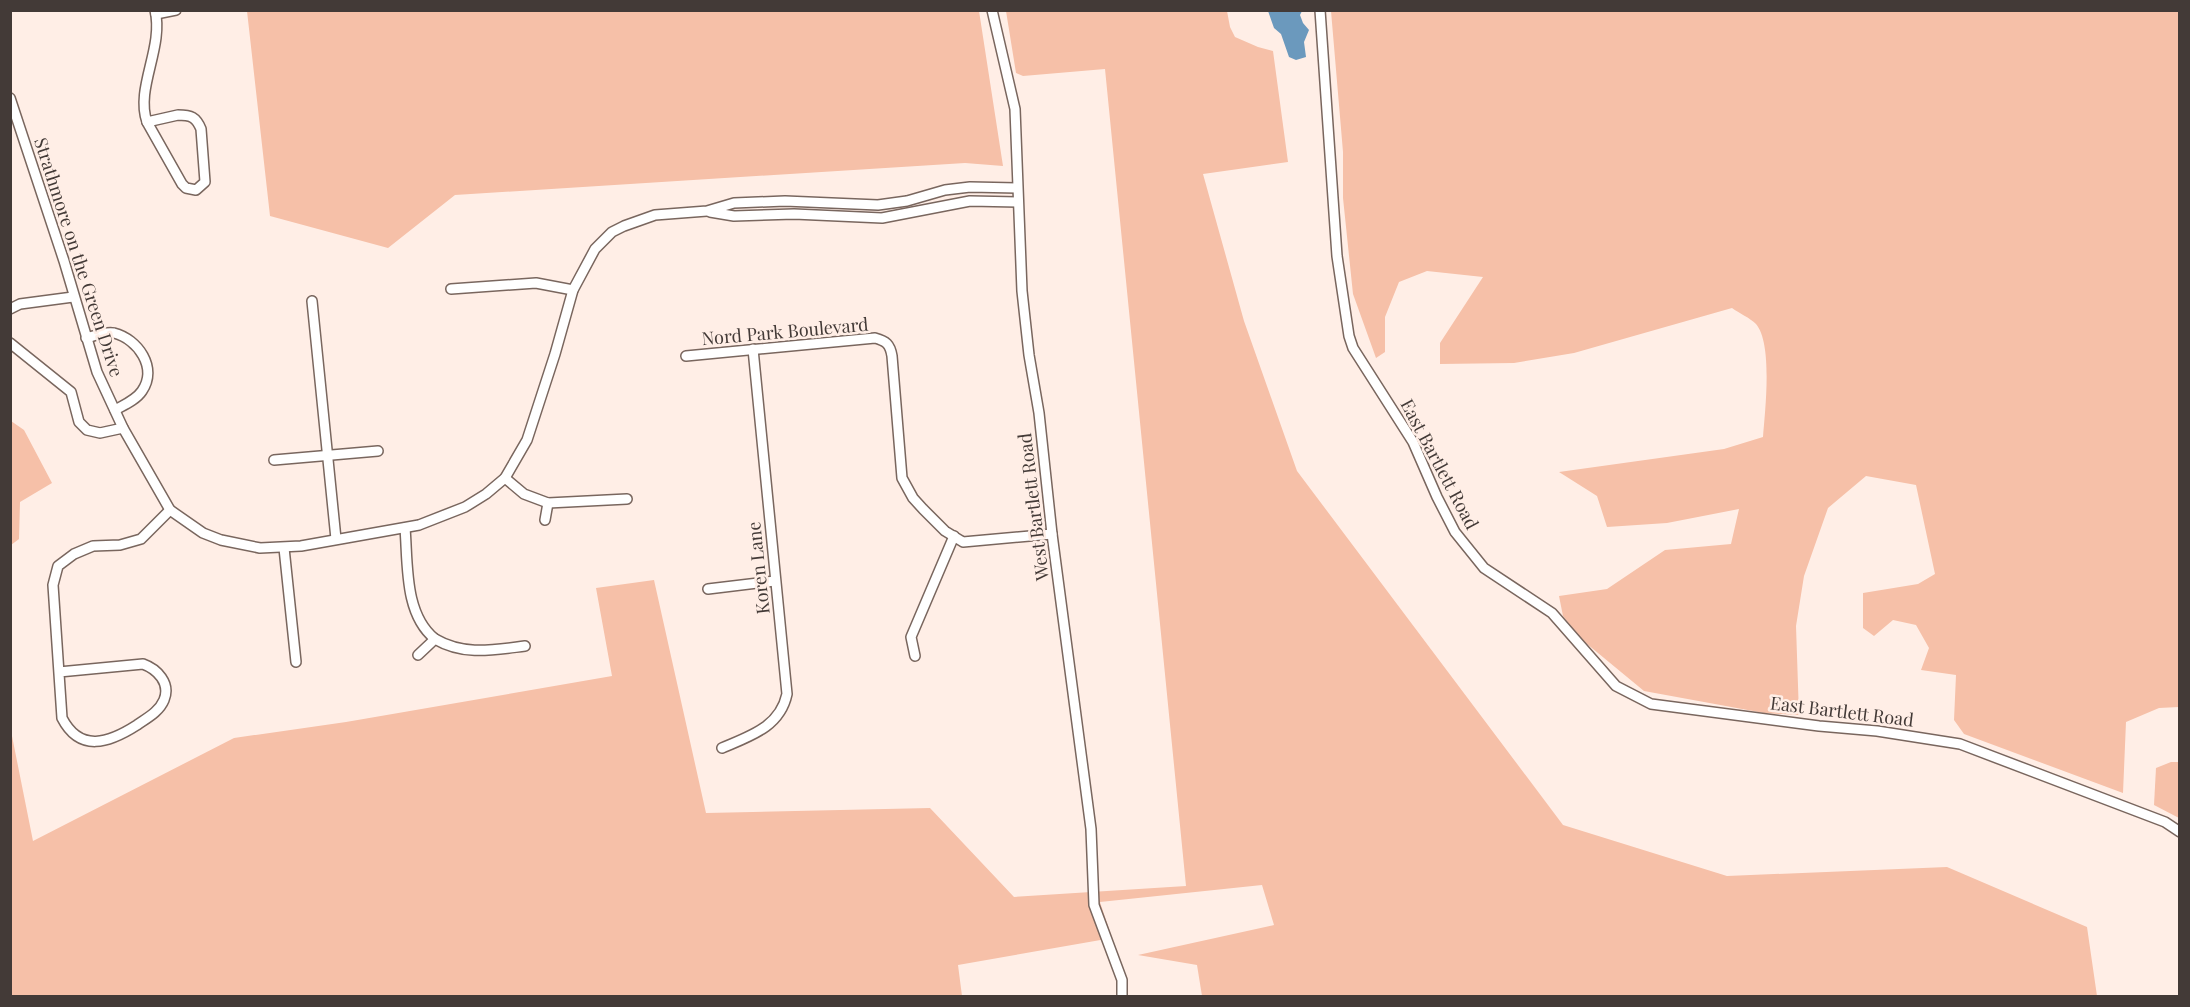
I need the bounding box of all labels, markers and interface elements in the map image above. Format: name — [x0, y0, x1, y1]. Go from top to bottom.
street label: Strathmore on the Green Drive — [29, 134, 129, 380]
street label: Nord Park Boulevard — [701, 312, 870, 350]
street label: East Bartlett Road — [1396, 395, 1485, 534]
street label: West Bartlett Road — [1012, 431, 1054, 583]
street label: Koren Lane — [741, 520, 775, 616]
street label: East Bartlett Road — [1769, 690, 1916, 732]

